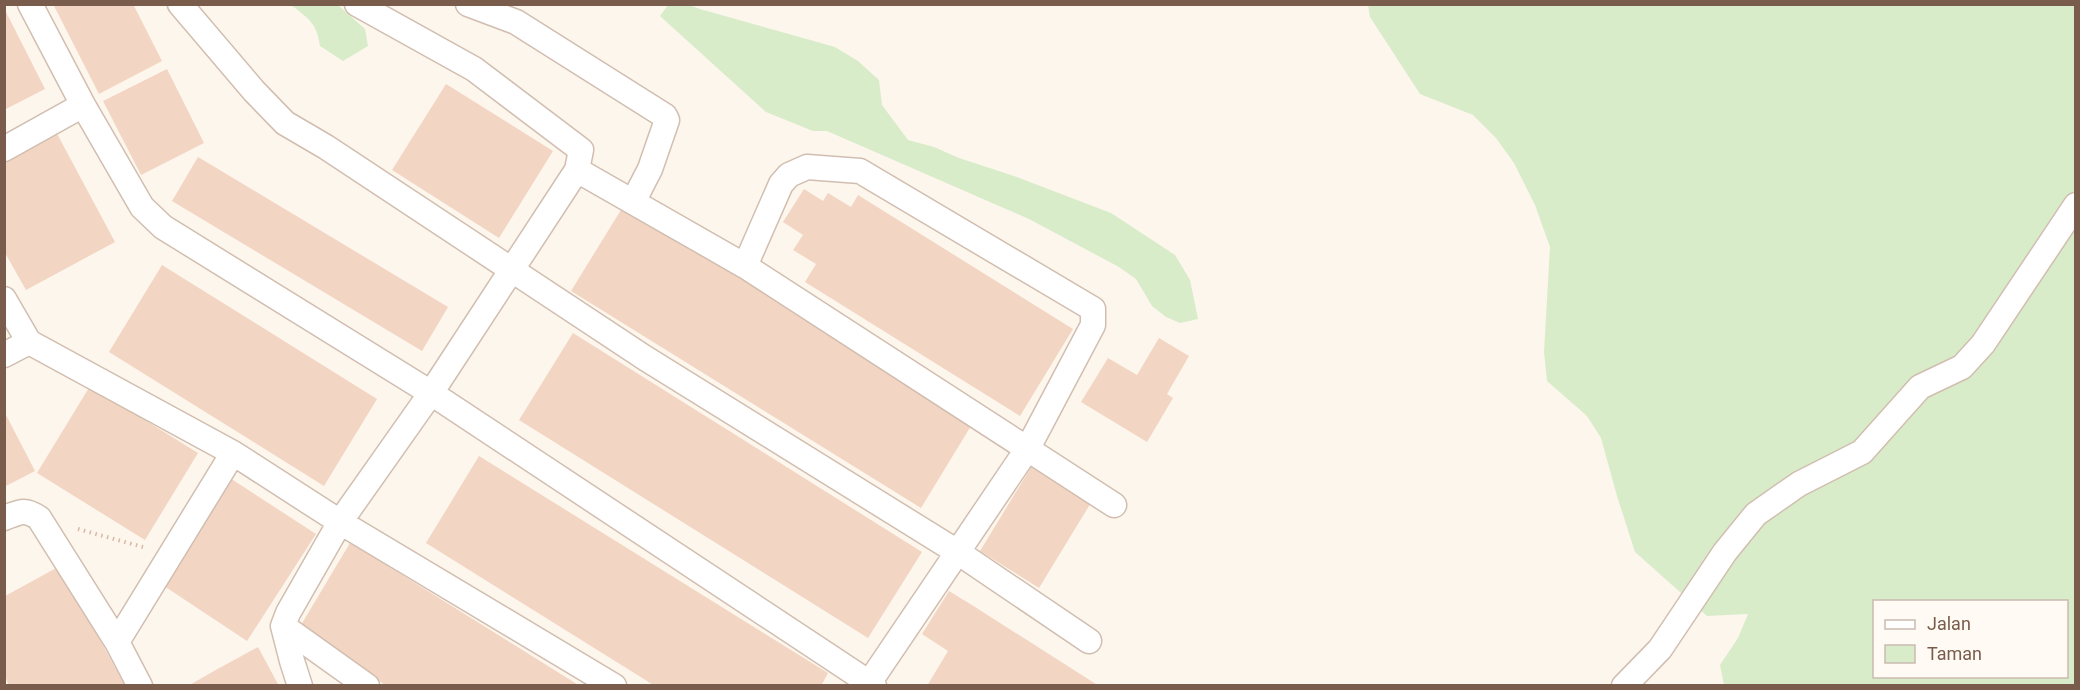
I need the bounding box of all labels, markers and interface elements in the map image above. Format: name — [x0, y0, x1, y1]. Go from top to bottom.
legend — [1873, 600, 2068, 678]
text: Jalan — [1927, 613, 1971, 634]
text: Taman — [1927, 643, 1982, 664]

